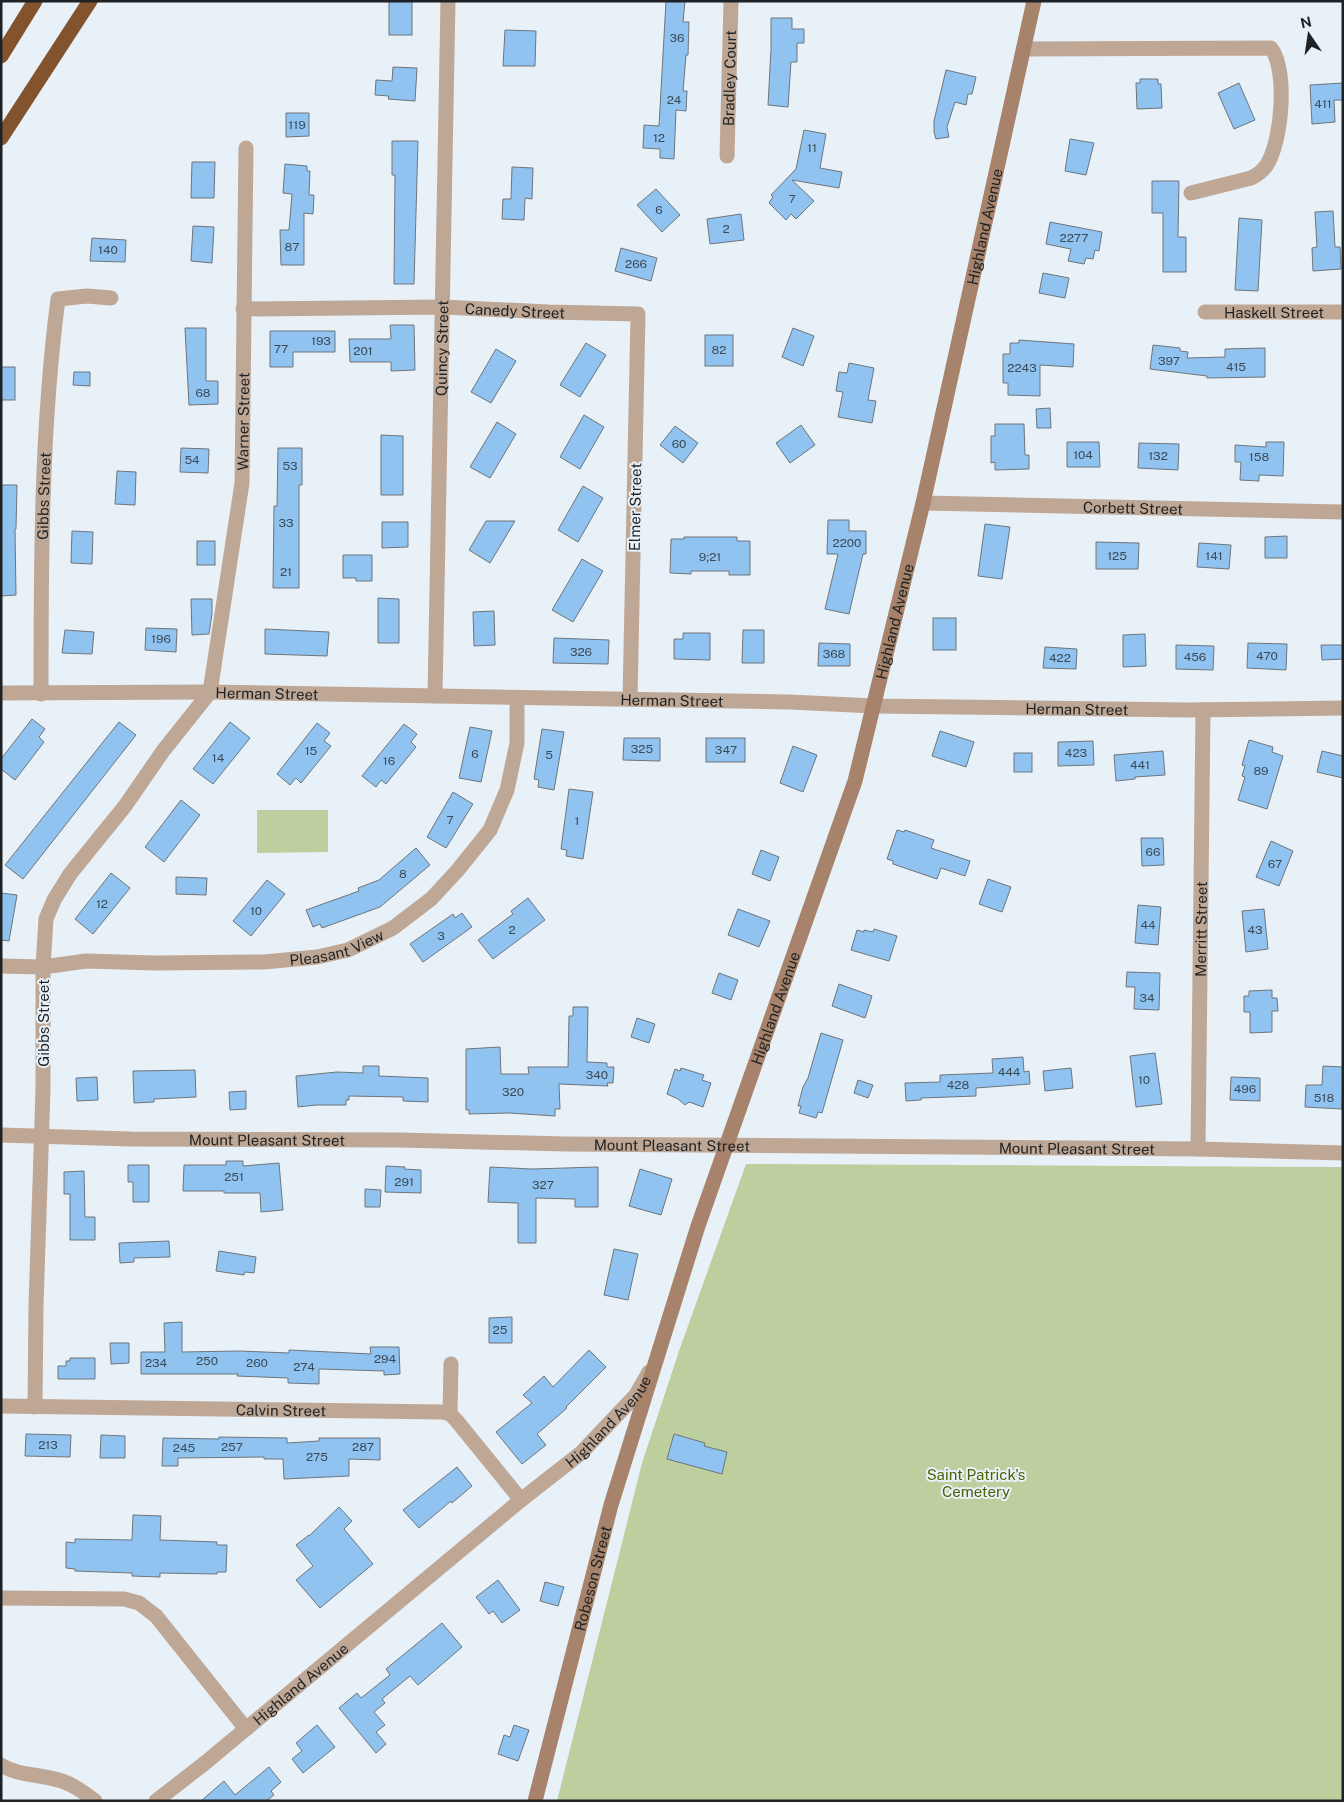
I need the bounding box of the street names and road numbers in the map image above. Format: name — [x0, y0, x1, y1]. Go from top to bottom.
street label: Bradley Court — [719, 30, 739, 126]
street label: Highland Avenue — [963, 167, 1005, 286]
street label: Quincy Street — [432, 300, 451, 396]
street label: Canedy Street — [464, 300, 565, 321]
street label: Haskell Street — [1224, 304, 1324, 321]
street label: Warner Street — [234, 372, 252, 471]
street label: Gibbs Street — [33, 452, 53, 540]
street label: Elmer Street — [626, 463, 644, 551]
street label: Corbett Street — [1083, 498, 1183, 517]
street label: Highland Avenue — [872, 562, 916, 681]
street label: Herman Street — [215, 684, 319, 702]
street label: Herman Street — [620, 691, 724, 709]
street label: Herman Street — [1025, 699, 1129, 718]
street label: Merritt Street — [1191, 881, 1210, 977]
street label: Pleasant View — [289, 925, 386, 968]
street label: Highland Avenue — [747, 949, 803, 1067]
street label: Gibbs Street — [35, 979, 52, 1067]
street label: Mount Pleasant Street — [189, 1131, 345, 1148]
street label: Mount Pleasant Street — [594, 1136, 750, 1154]
street label: Mount Pleasant Street — [999, 1139, 1155, 1157]
street label: Highland Avenue — [562, 1372, 654, 1471]
street label: Calvin Street — [236, 1401, 326, 1419]
street label: Robeson Street — [571, 1524, 614, 1633]
street label: Highland Avenue — [249, 1639, 351, 1728]

